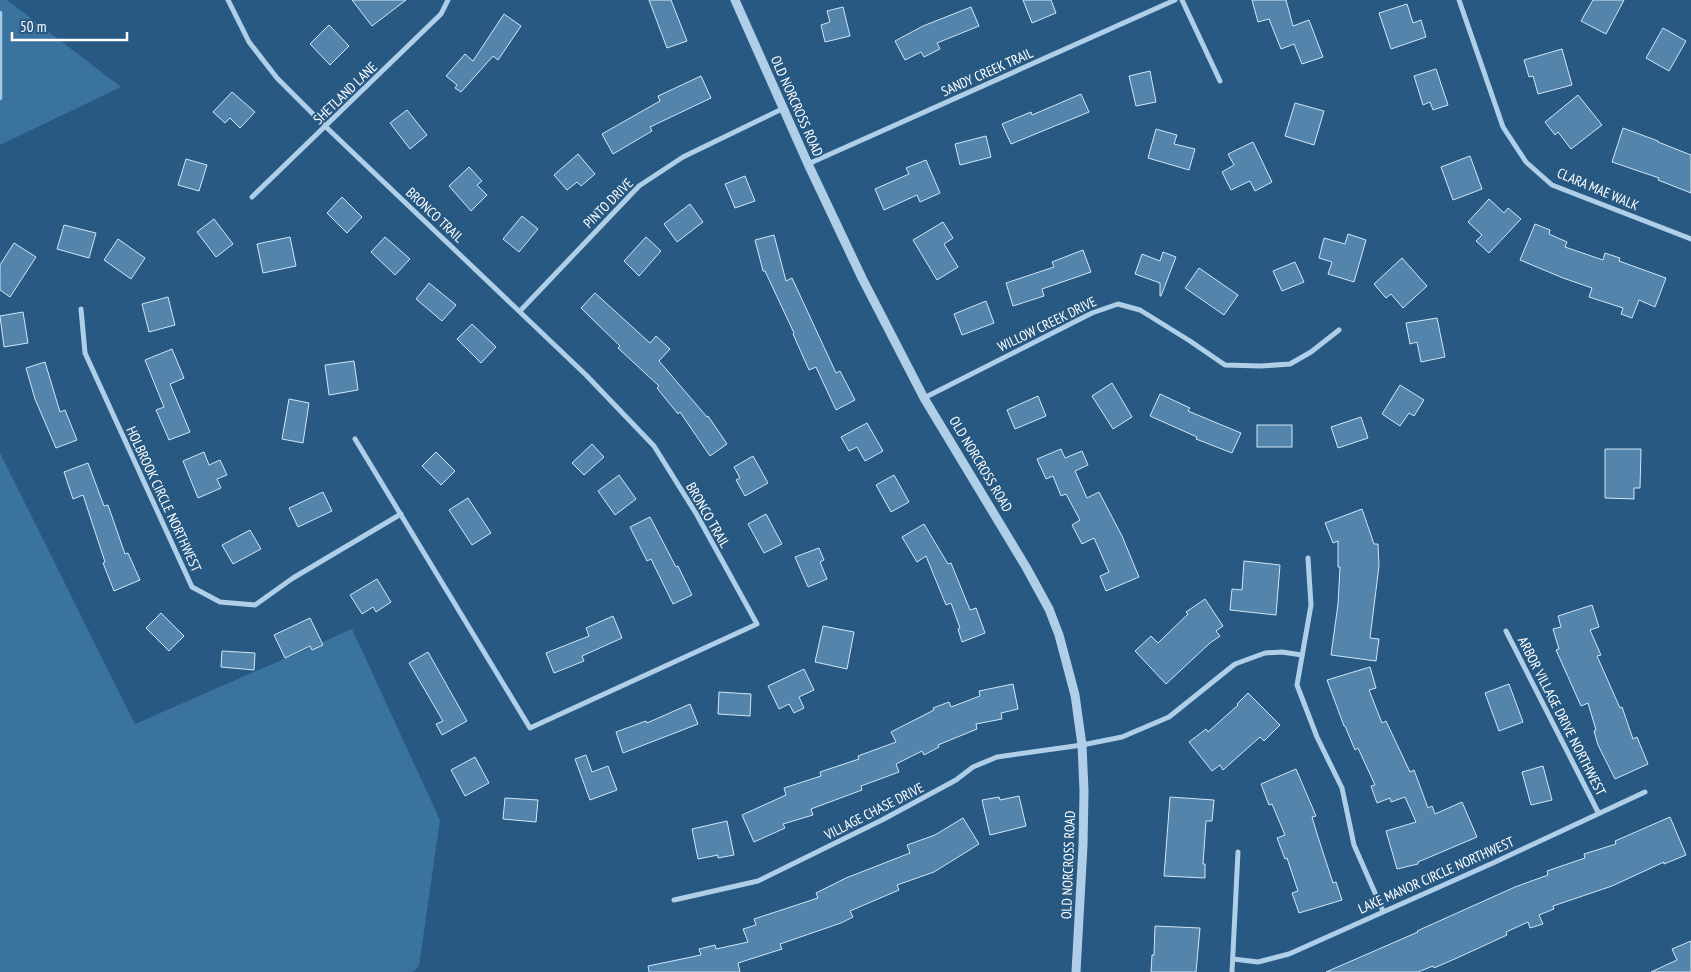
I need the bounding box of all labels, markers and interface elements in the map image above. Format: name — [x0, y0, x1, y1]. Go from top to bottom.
scale bar — [12, 10, 128, 42]
text: 50 m — [20, 17, 46, 36]
street label: SANDY CREEK TRAIL — [938, 44, 1036, 100]
street label: OLD NORCROSS ROAD — [767, 53, 827, 159]
street label: SHETLAND LANE — [309, 58, 381, 128]
street label: CLARA MAE WALK — [1554, 164, 1642, 214]
street label: PINTO DRIVE — [579, 174, 637, 232]
street label: BRONCO TRAIL — [402, 184, 468, 247]
street label: WILLOW CREEK DRIVE — [995, 292, 1099, 356]
street label: OLD NORCROSS ROAD — [945, 413, 1017, 515]
street label: HOLBROOK CIRCLE NORTHWEST — [122, 423, 206, 575]
street label: BRONCO TRAIL — [682, 479, 734, 551]
street label: ARBOR VILLAGE DRIVE NORTHWEST — [1514, 633, 1610, 799]
street label: VILLAGE CHASE DRIVE — [820, 778, 927, 844]
street label: OLD NORCROSS ROAD — [1057, 811, 1079, 919]
street label: LAKE MANOR CIRCLE NORTHWEST — [1355, 832, 1517, 918]

